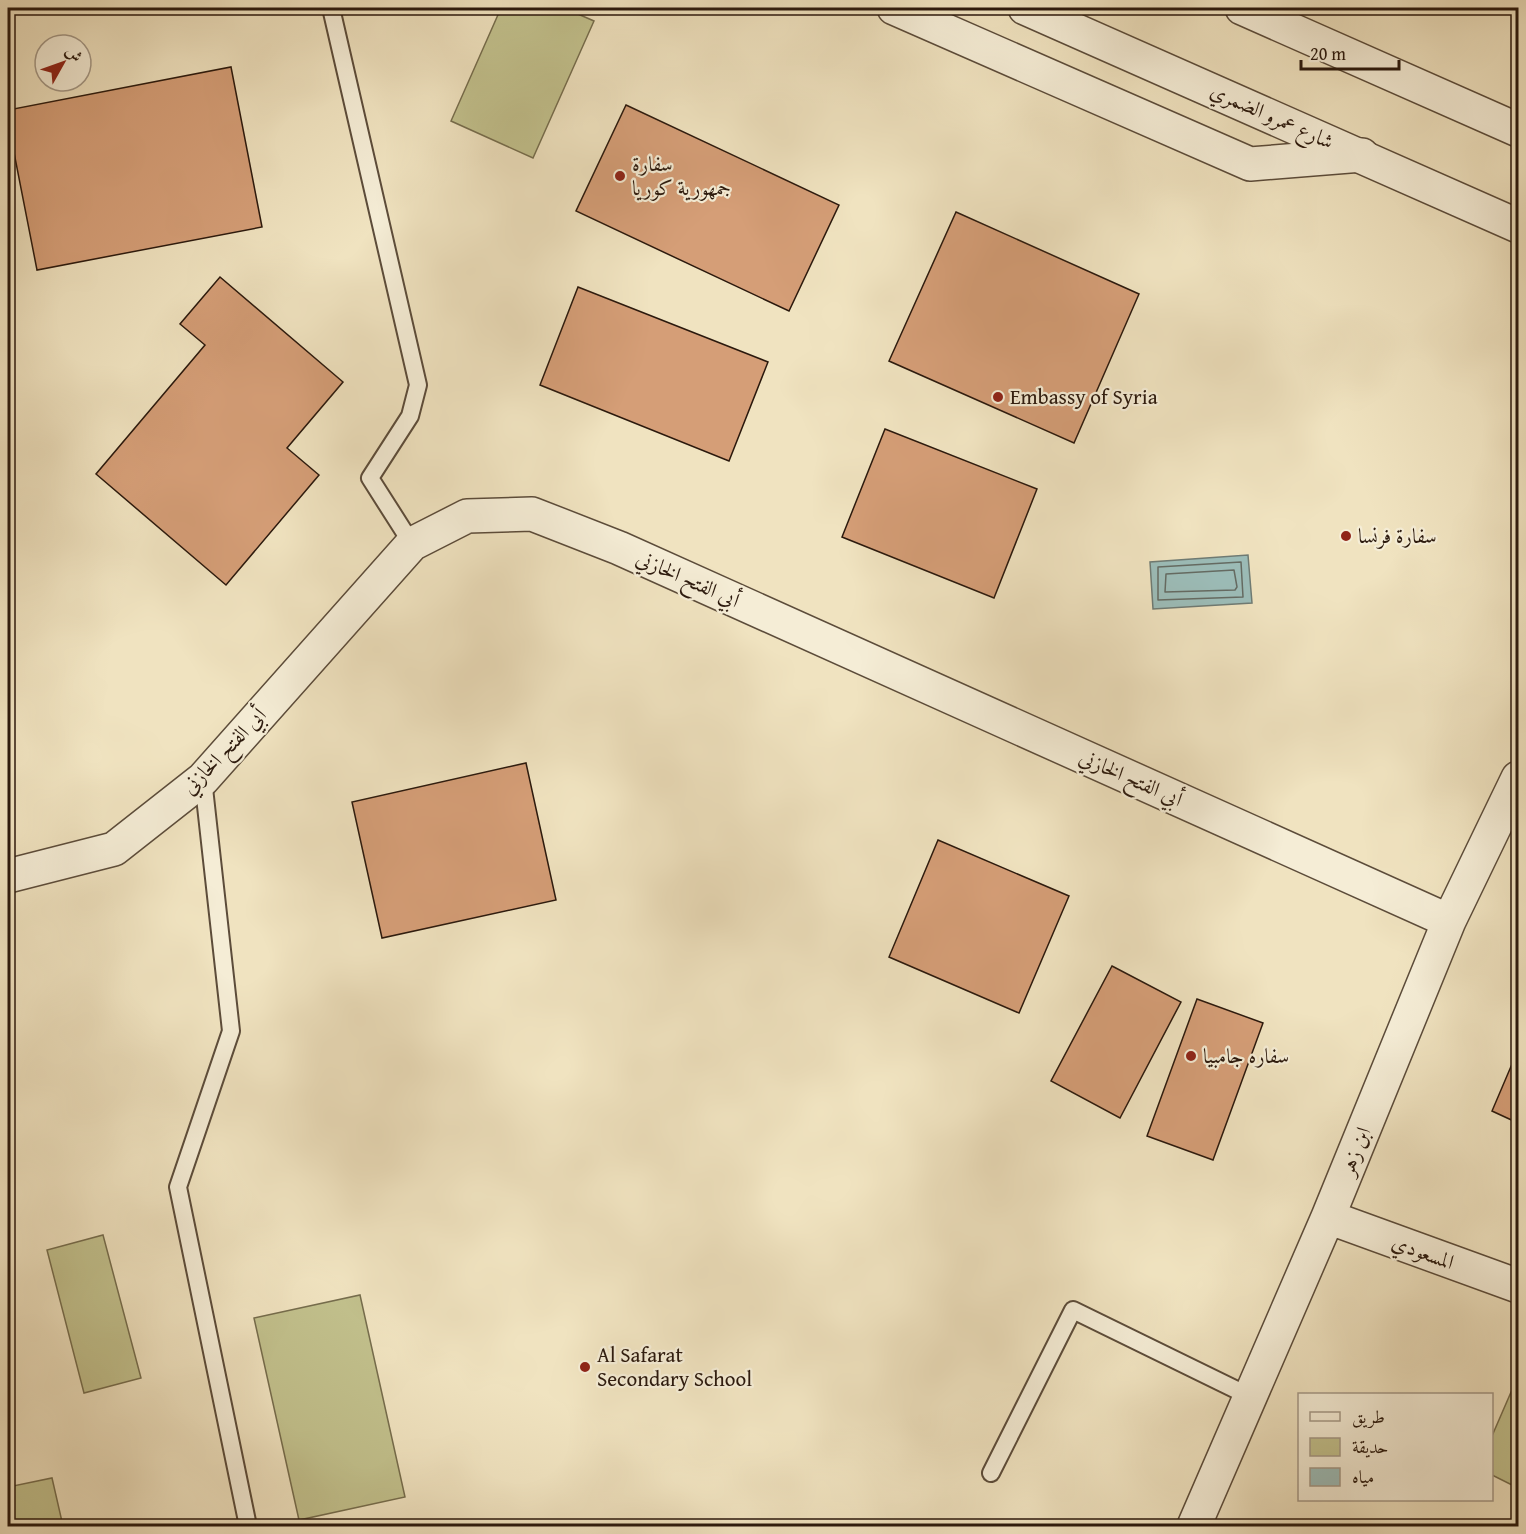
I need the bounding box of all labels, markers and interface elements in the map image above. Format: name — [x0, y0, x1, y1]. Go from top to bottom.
north arrow — [33, 33, 93, 93]
scale bar — [1301, 33, 1398, 71]
text: ش — [60, 40, 89, 67]
text: 20 m — [1310, 40, 1346, 67]
street label: شارع عمرو الضمري — [1204, 74, 1339, 159]
place label: سفارة جمهورية كوريا — [632, 148, 731, 203]
marker: سفارة جمهورية كوريا — [613, 169, 627, 183]
place label: Embassy of Syria — [1010, 381, 1158, 412]
marker: Embassy of Syria — [991, 390, 1005, 404]
place label: سفارة فرنسا — [1358, 520, 1437, 551]
marker: سفارة فرنسا — [1339, 529, 1353, 543]
street label: أبي الفتح الخازني — [630, 542, 745, 619]
street label: أبي الفتح الخازني — [174, 700, 276, 804]
street label: أبي الفتح الخازني — [1073, 741, 1188, 818]
place label: سفاره جامبيا — [1203, 1040, 1289, 1071]
marker: سفاره جامبيا — [1184, 1049, 1198, 1063]
street label: ابن زهر — [1330, 1122, 1378, 1182]
street label: المسعودي — [1387, 1226, 1459, 1278]
place label: Al Safarat Secondary School — [597, 1339, 752, 1394]
marker: Al Safarat Secondary School — [578, 1360, 592, 1374]
legend — [1298, 1393, 1493, 1501]
text: طريق — [1352, 1403, 1385, 1430]
text: حديقة — [1352, 1433, 1388, 1460]
text: مياه — [1352, 1463, 1374, 1490]

